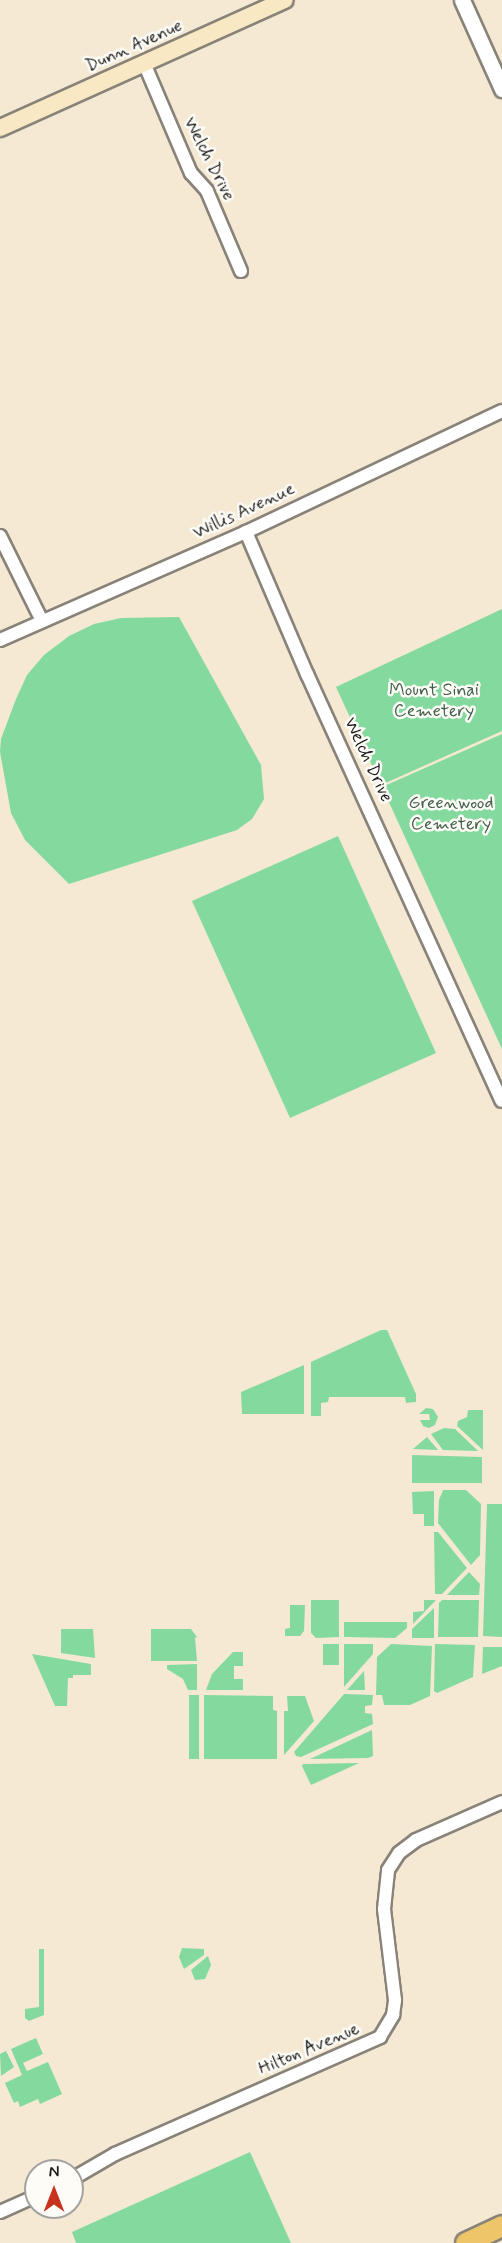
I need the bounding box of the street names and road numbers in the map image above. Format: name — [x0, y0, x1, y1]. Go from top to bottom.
street label: Dunn Avenue — [81, 15, 187, 77]
street label: Welch Drive — [179, 114, 239, 204]
street label: Willis Avenue — [192, 479, 296, 543]
street label: Welch Drive — [339, 714, 397, 806]
street label: Hilton Avenue — [256, 2018, 362, 2080]

